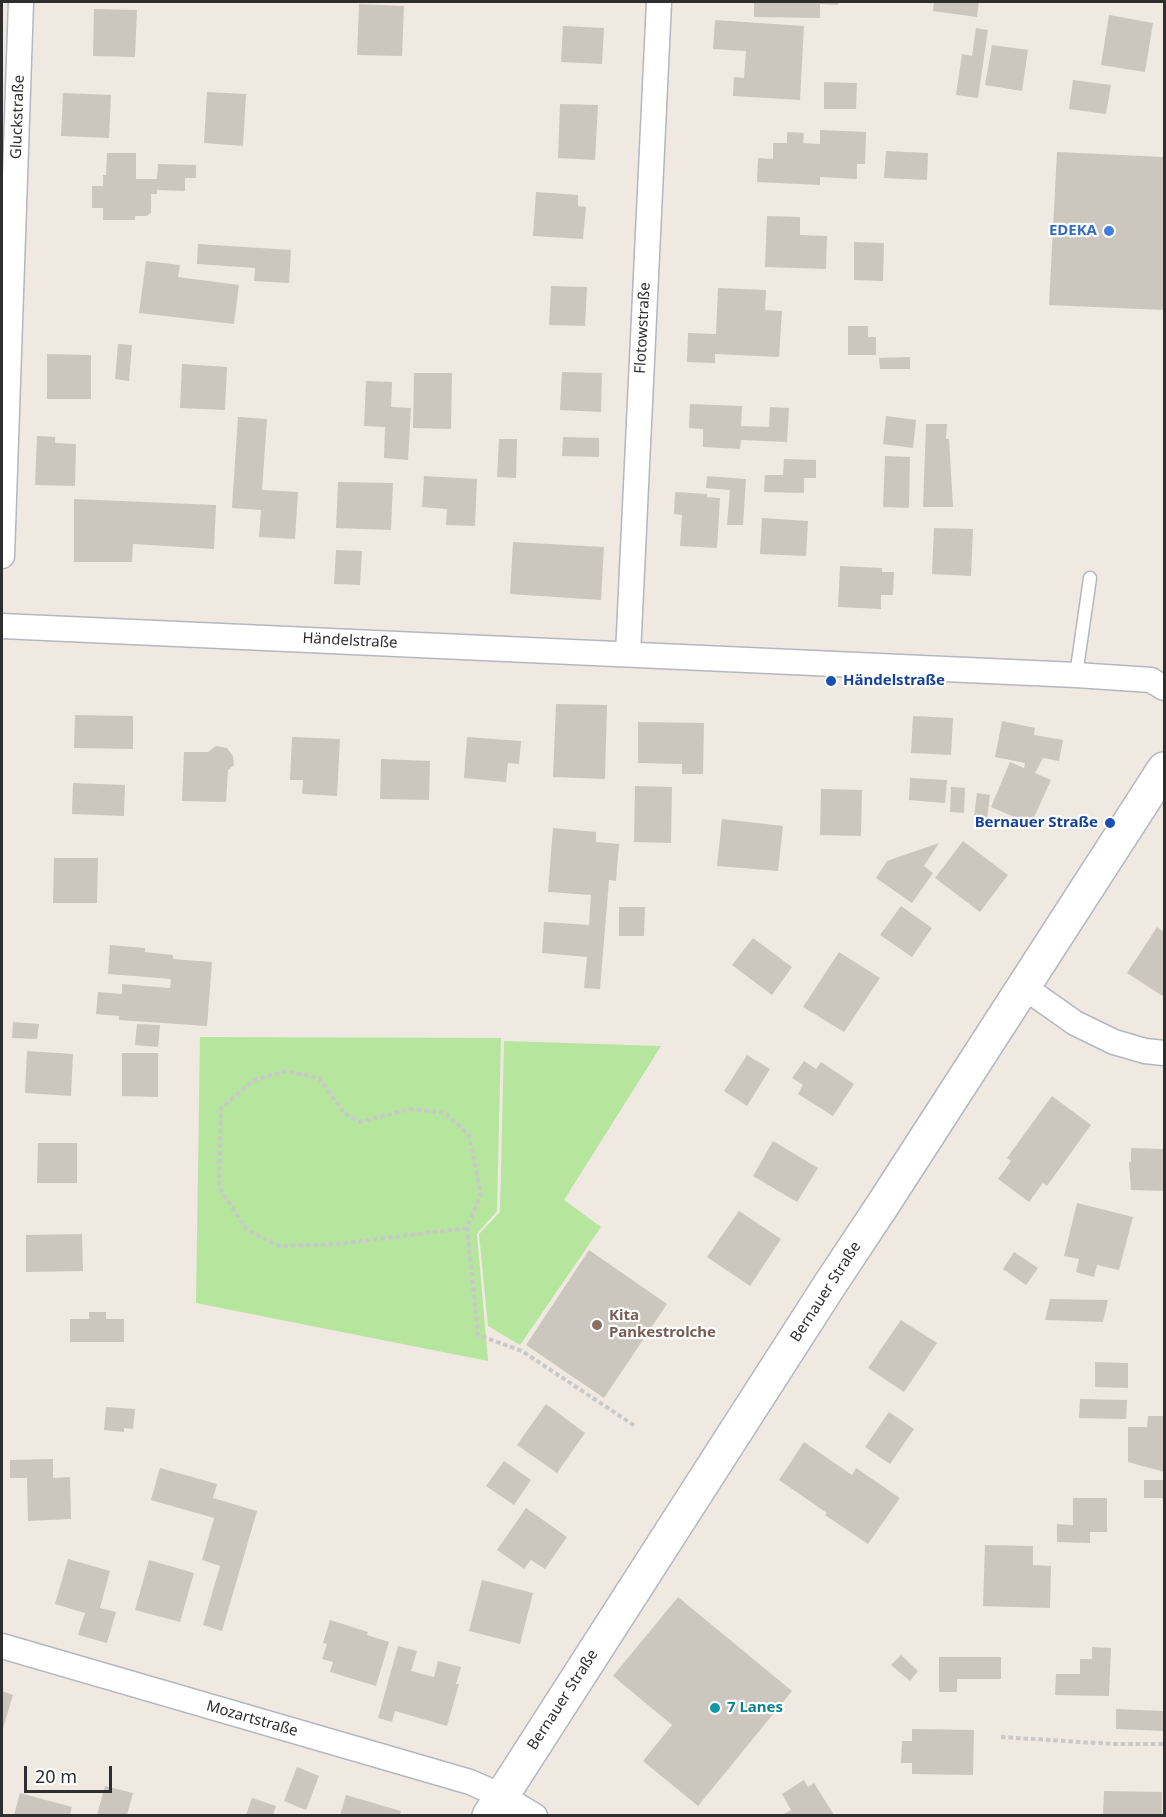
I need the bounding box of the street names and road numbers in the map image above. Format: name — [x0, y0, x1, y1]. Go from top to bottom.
street label: Gluckstraße — [8, 75, 28, 159]
street label: Flotowstraße — [632, 282, 654, 374]
street label: Händelstraße — [302, 630, 398, 652]
street label: Bernauer Straße — [787, 1239, 865, 1345]
street label: Bernauer Straße — [524, 1647, 602, 1753]
street label: Mozartstraße — [204, 1697, 300, 1741]

